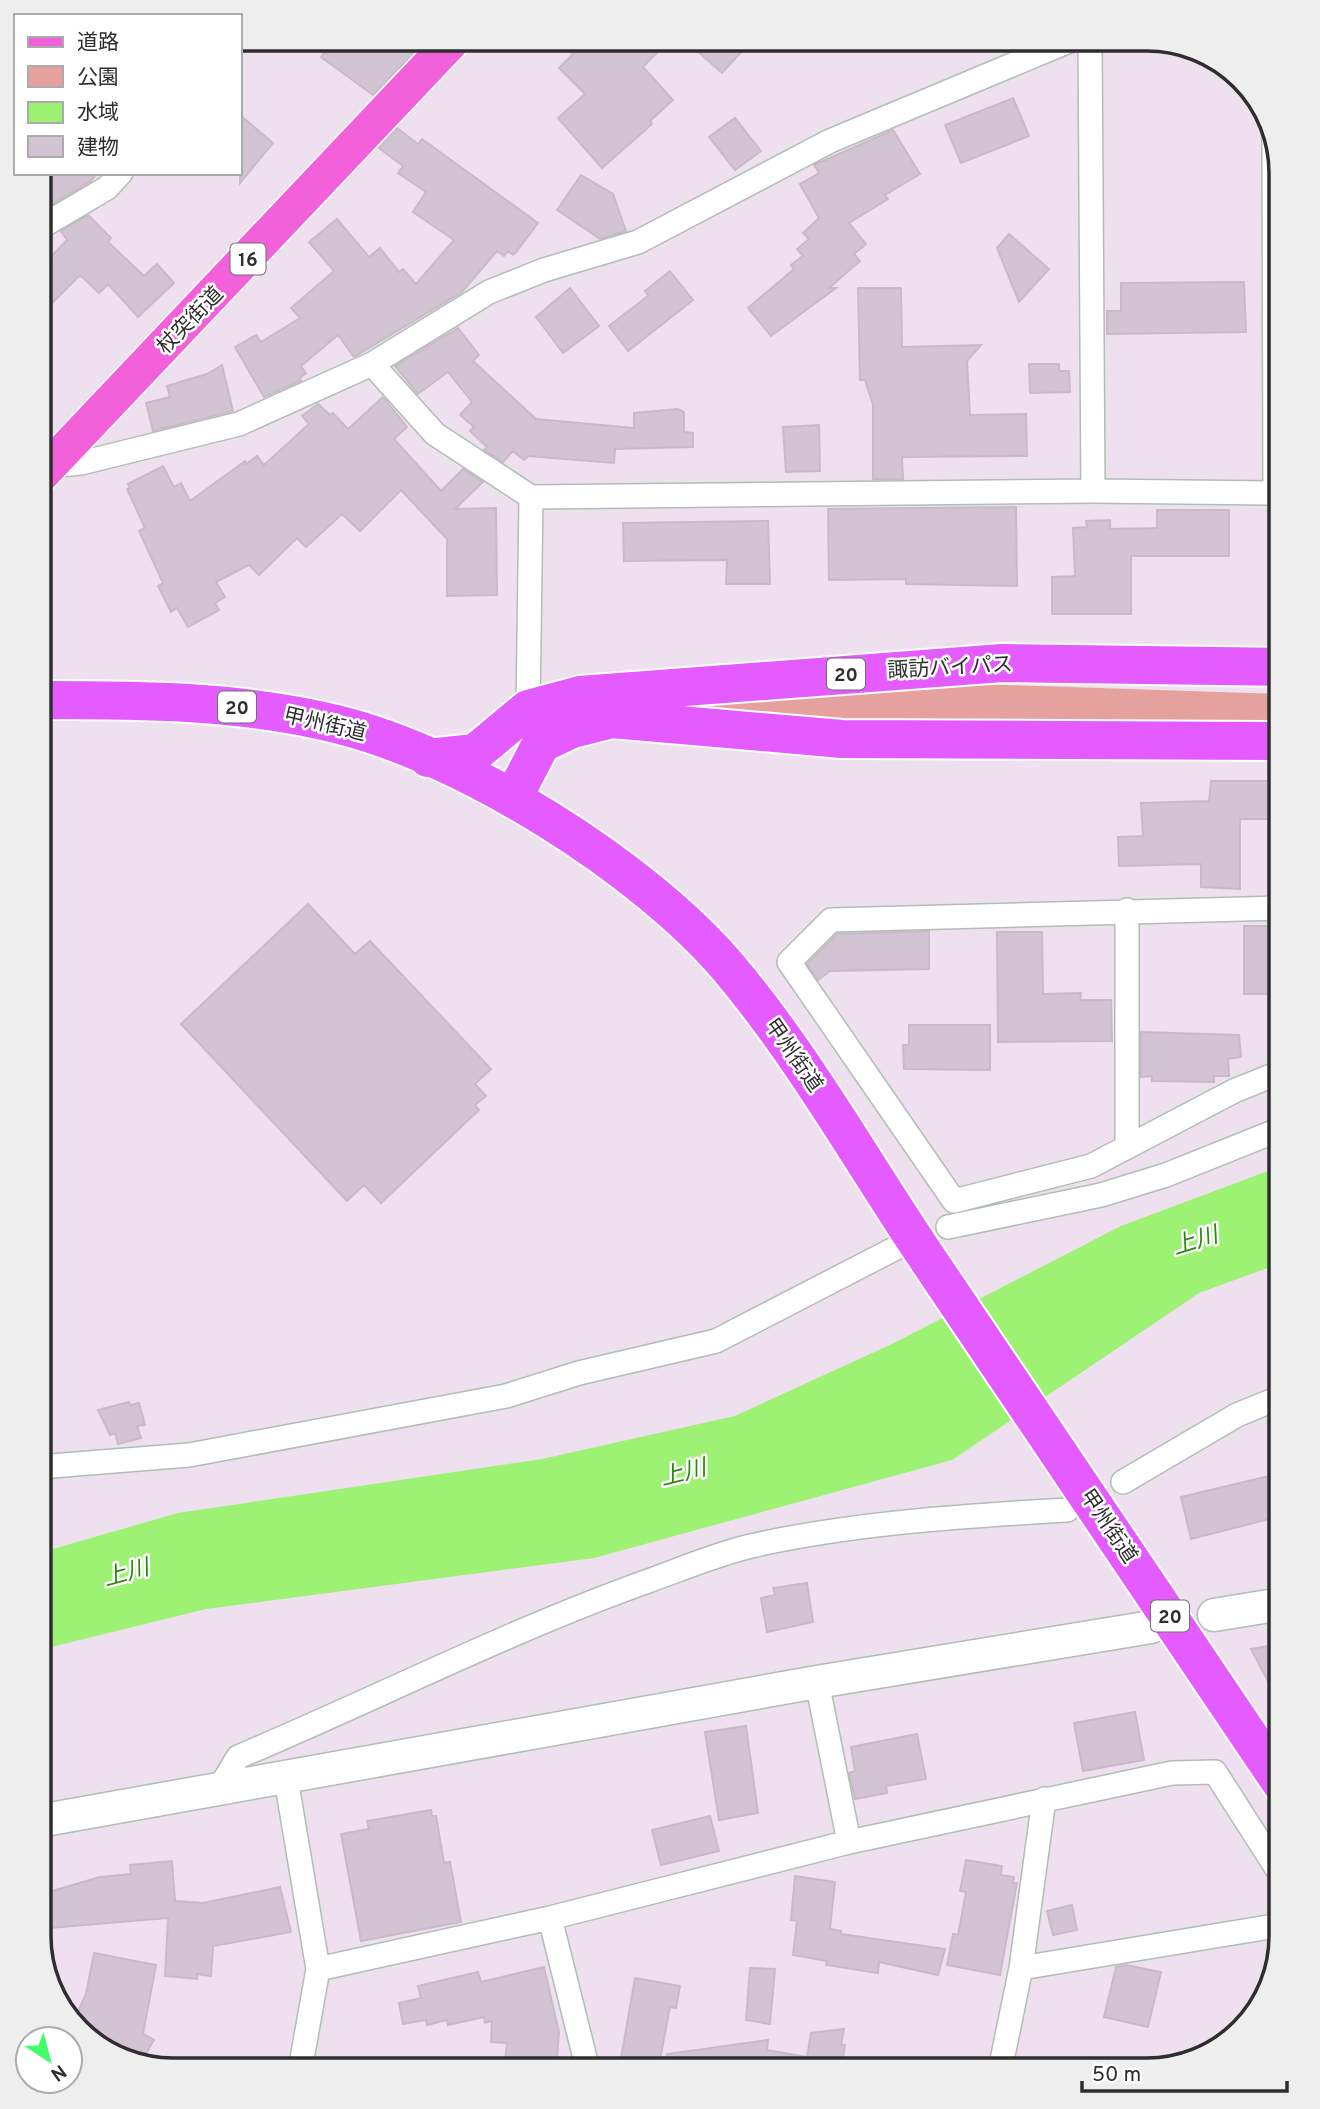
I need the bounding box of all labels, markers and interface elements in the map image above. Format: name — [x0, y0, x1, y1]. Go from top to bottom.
legend — [14, 14, 242, 175]
text: 道路 — [77, 30, 119, 57]
text: 公園 — [77, 65, 119, 92]
text: 水域 — [77, 100, 119, 127]
text: 建物 — [77, 135, 119, 162]
road number: 16 — [230, 244, 266, 274]
street label: 杖突街道 — [152, 281, 230, 361]
street label: 諏訪バイパス — [887, 652, 1013, 685]
road number: 20 — [827, 659, 865, 690]
road number: 20 — [218, 692, 256, 722]
street label: 甲州街道 — [281, 703, 369, 748]
street label: 甲州街道 — [758, 1014, 828, 1098]
water label: 上川 — [1169, 1221, 1225, 1263]
water label: 上川 — [658, 1454, 712, 1494]
street label: 甲州街道 — [1073, 1484, 1142, 1569]
water label: 上川 — [101, 1554, 156, 1594]
road number: 20 — [1151, 1600, 1189, 1632]
north arrow — [14, 2025, 84, 2095]
scale bar — [1082, 2050, 1287, 2094]
text: N — [45, 2058, 70, 2086]
text: 50 m — [1092, 2062, 1141, 2089]

